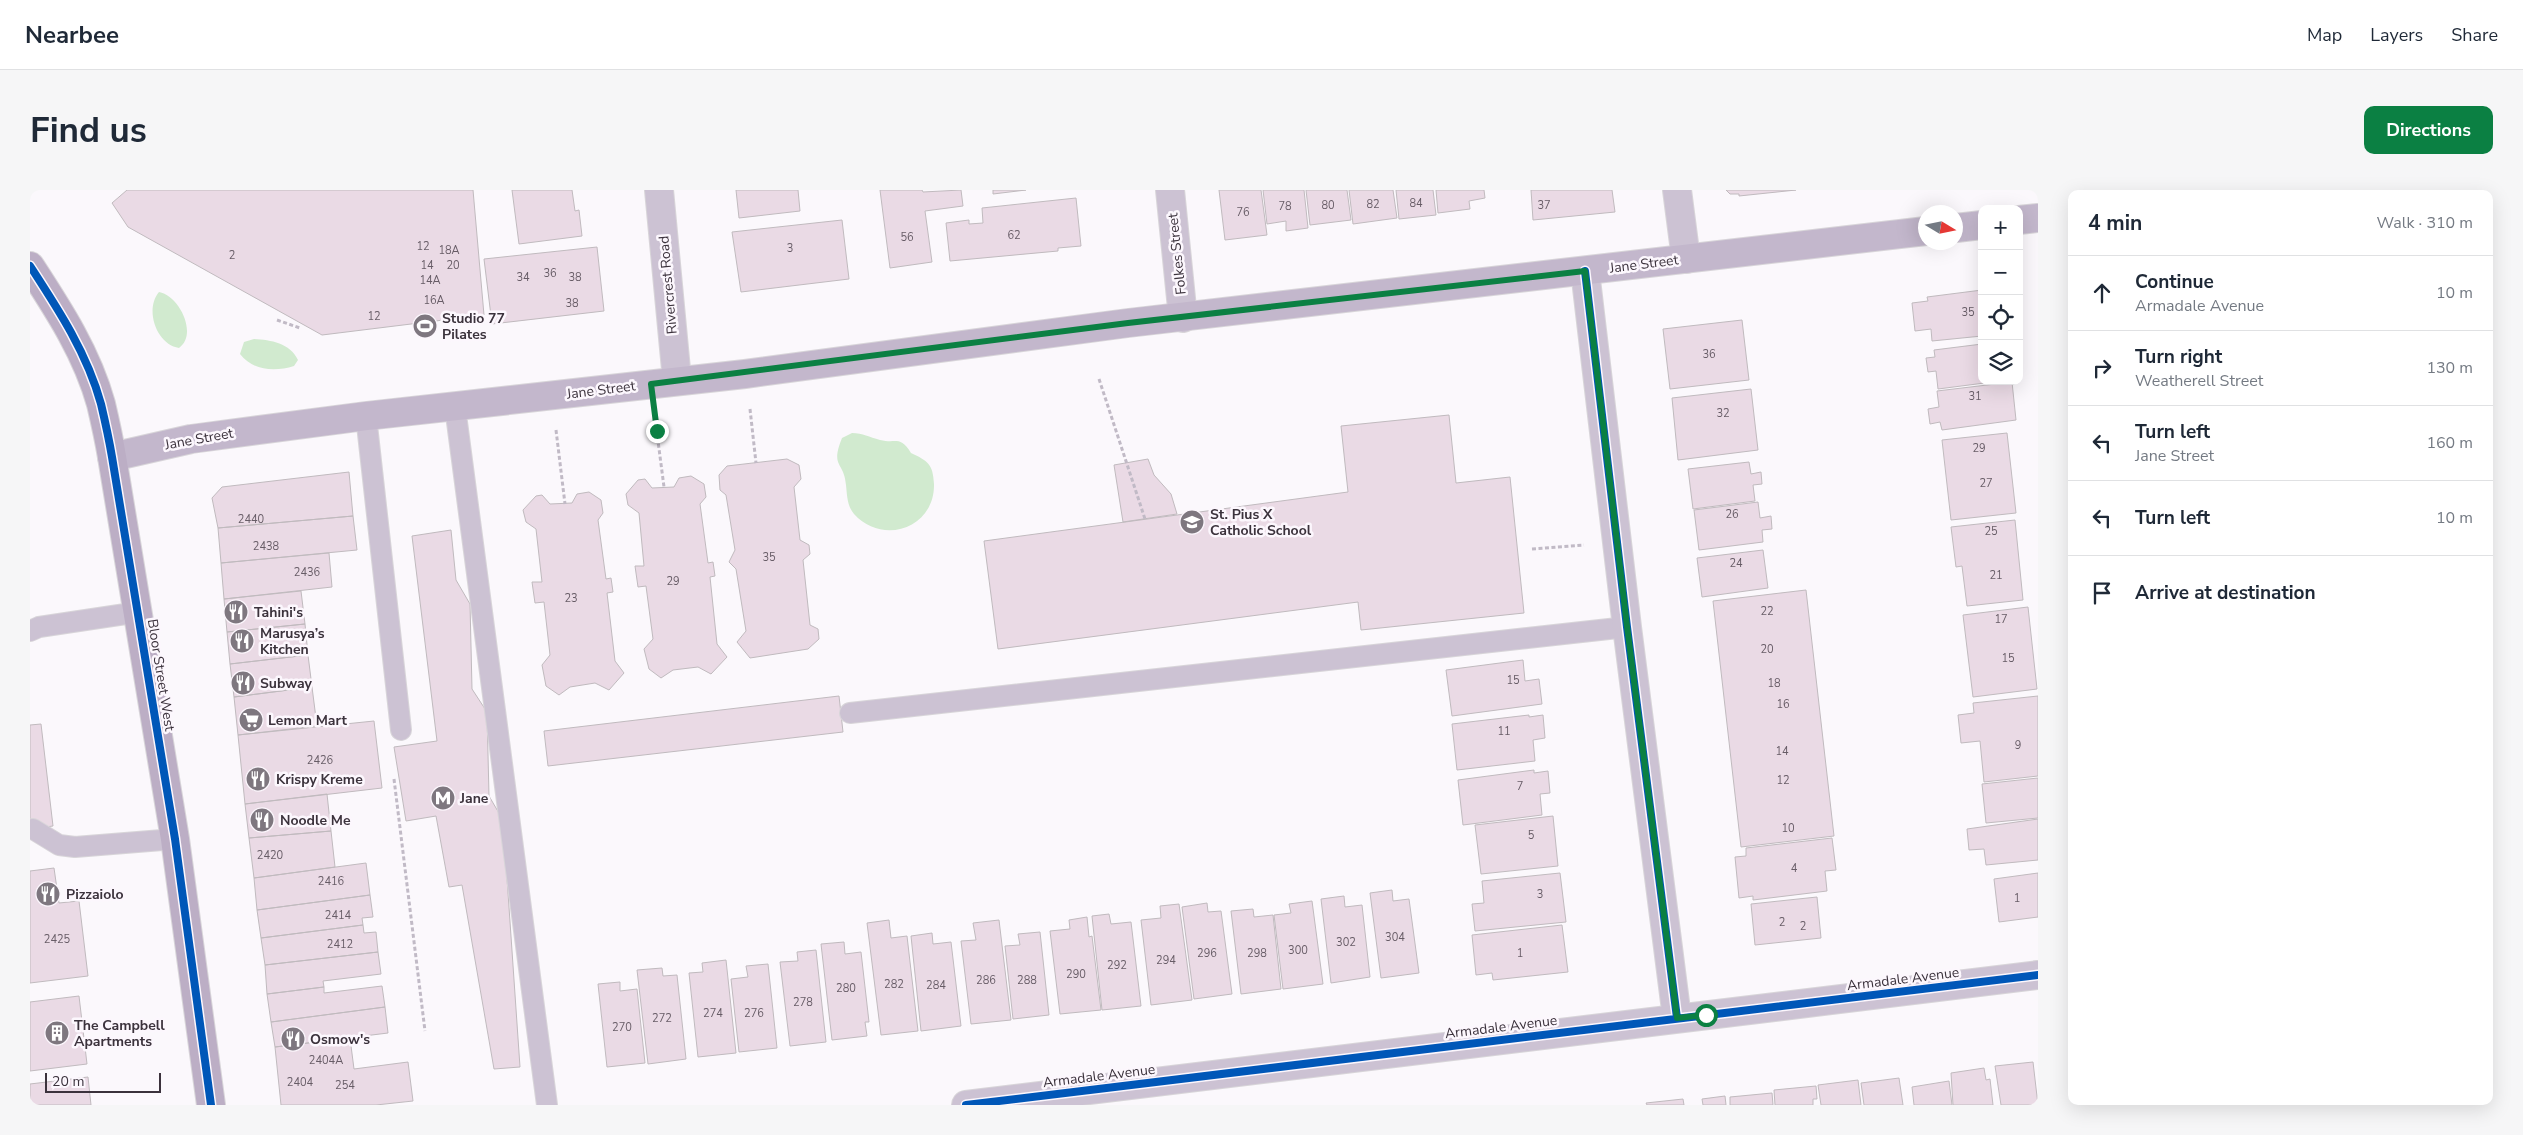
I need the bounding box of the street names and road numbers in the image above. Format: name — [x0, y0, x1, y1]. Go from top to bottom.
street label: Folkes Street — [1163, 212, 1191, 296]
street label: Rivercrest Road — [654, 235, 682, 335]
street label: Jane Street — [1608, 250, 1680, 278]
street label: Jane Street — [565, 376, 637, 404]
street label: Jane Street — [162, 424, 235, 455]
street label: Bloor Street West — [143, 618, 179, 732]
street label: Armadale Avenue — [1846, 963, 1960, 995]
street label: Armadale Avenue — [1444, 1011, 1558, 1043]
street label: Armadale Avenue — [1042, 1060, 1156, 1092]

